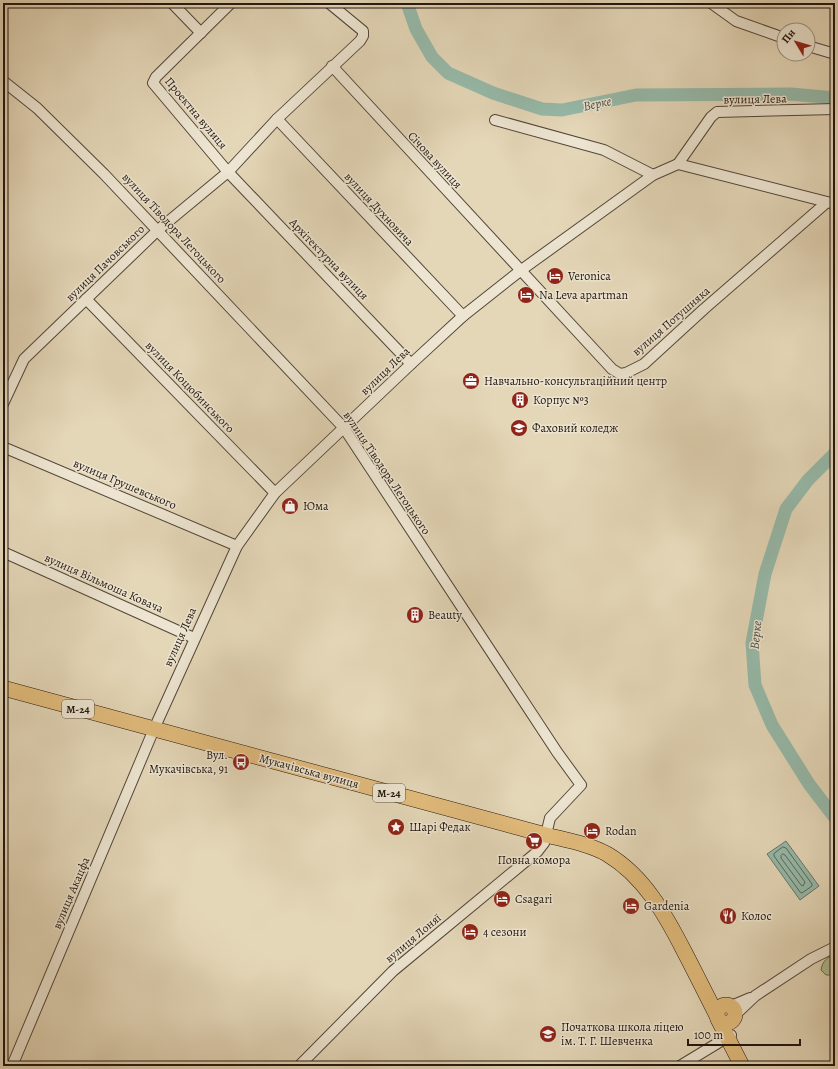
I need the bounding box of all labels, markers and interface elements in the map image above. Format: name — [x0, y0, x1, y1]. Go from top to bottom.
north arrow — [776, 22, 816, 62]
text: Пн — [778, 25, 799, 46]
street label: Проектна вулиця — [161, 74, 231, 153]
street label: вулиця Лева — [723, 90, 787, 108]
water label: Верке — [581, 92, 613, 115]
street label: Січова вулиця — [404, 128, 466, 192]
street label: вулиця Тіводора Легоцького — [118, 169, 230, 287]
street label: вулиця Духновича — [341, 169, 418, 250]
street label: Архітектурна вулиця — [285, 214, 372, 303]
street label: вулиця Пачовського — [62, 221, 148, 305]
hotel icon: Veronica — [545, 266, 565, 286]
place label: Veronica — [567, 268, 611, 284]
street label: вулиця Потушняка — [629, 282, 714, 359]
hotel icon: Na Leva apartman — [516, 285, 536, 305]
place label: Na Leva apartman — [539, 287, 629, 303]
street label: вулиця Коцюбинського — [142, 338, 238, 436]
street label: вулиця Лева — [357, 343, 414, 399]
office icon: Навчально-консультаційний центр — [461, 371, 481, 391]
place label: Навчально-консультаційний центр — [484, 373, 667, 389]
building icon: Корпус №3 — [510, 390, 530, 410]
place label: Корпус №3 — [533, 392, 589, 408]
street label: вулиця Тіводора Легоцького — [340, 408, 434, 538]
school or university icon: Фаховий коледж — [509, 418, 529, 438]
place label: Фаховий коледж — [532, 420, 618, 436]
street label: вулиця Грушевського — [71, 455, 179, 513]
shop icon: Юма — [280, 496, 300, 516]
place label: Юма — [303, 498, 329, 514]
street label: вулиця Вільмоша Ковача — [42, 550, 166, 617]
street label: вулиця Лева — [160, 604, 200, 669]
building icon: Beauty — [405, 605, 425, 625]
place label: Beauty — [428, 607, 462, 623]
water label: Верке — [746, 620, 765, 650]
road number: М-24 — [62, 700, 94, 718]
place label: Вул. Мукачівська, 91 — [149, 747, 228, 777]
street label: Мукачівська вулиця — [257, 750, 361, 792]
bus stop icon: Вул. Мукачівська, 91 — [231, 752, 251, 772]
road number: М-24 — [373, 784, 405, 802]
place icon: Шарі Федак — [386, 817, 406, 837]
place label: Шарі Федак — [409, 819, 471, 835]
hotel icon: Rodan — [582, 821, 602, 841]
place label: Rodan — [605, 823, 637, 839]
supermarket icon: Повна комора — [524, 831, 544, 851]
place label: Повна комора — [498, 852, 571, 868]
street label: вулиця Акацфа — [49, 854, 94, 931]
hotel icon: Csagari — [492, 889, 512, 909]
place label: Csagari — [515, 891, 552, 907]
hotel icon: Gardenia — [621, 896, 641, 916]
place label: Gardenia — [644, 898, 690, 914]
restaurant icon: Колос — [718, 906, 738, 926]
place label: Колос — [741, 908, 772, 924]
street label: вулиця Лоняї — [382, 909, 445, 966]
hotel icon: 4 сезони — [460, 922, 480, 942]
place label: 4 сезони — [483, 924, 527, 940]
place label: Початкова школа ліцею ім. Т. Г. Шевченка — [561, 1019, 684, 1049]
scale bar — [688, 1021, 800, 1047]
school or university icon: Початкова школа ліцею ім. Т. Г. Шевченка — [538, 1024, 558, 1044]
text: 100 m — [694, 1027, 723, 1043]

